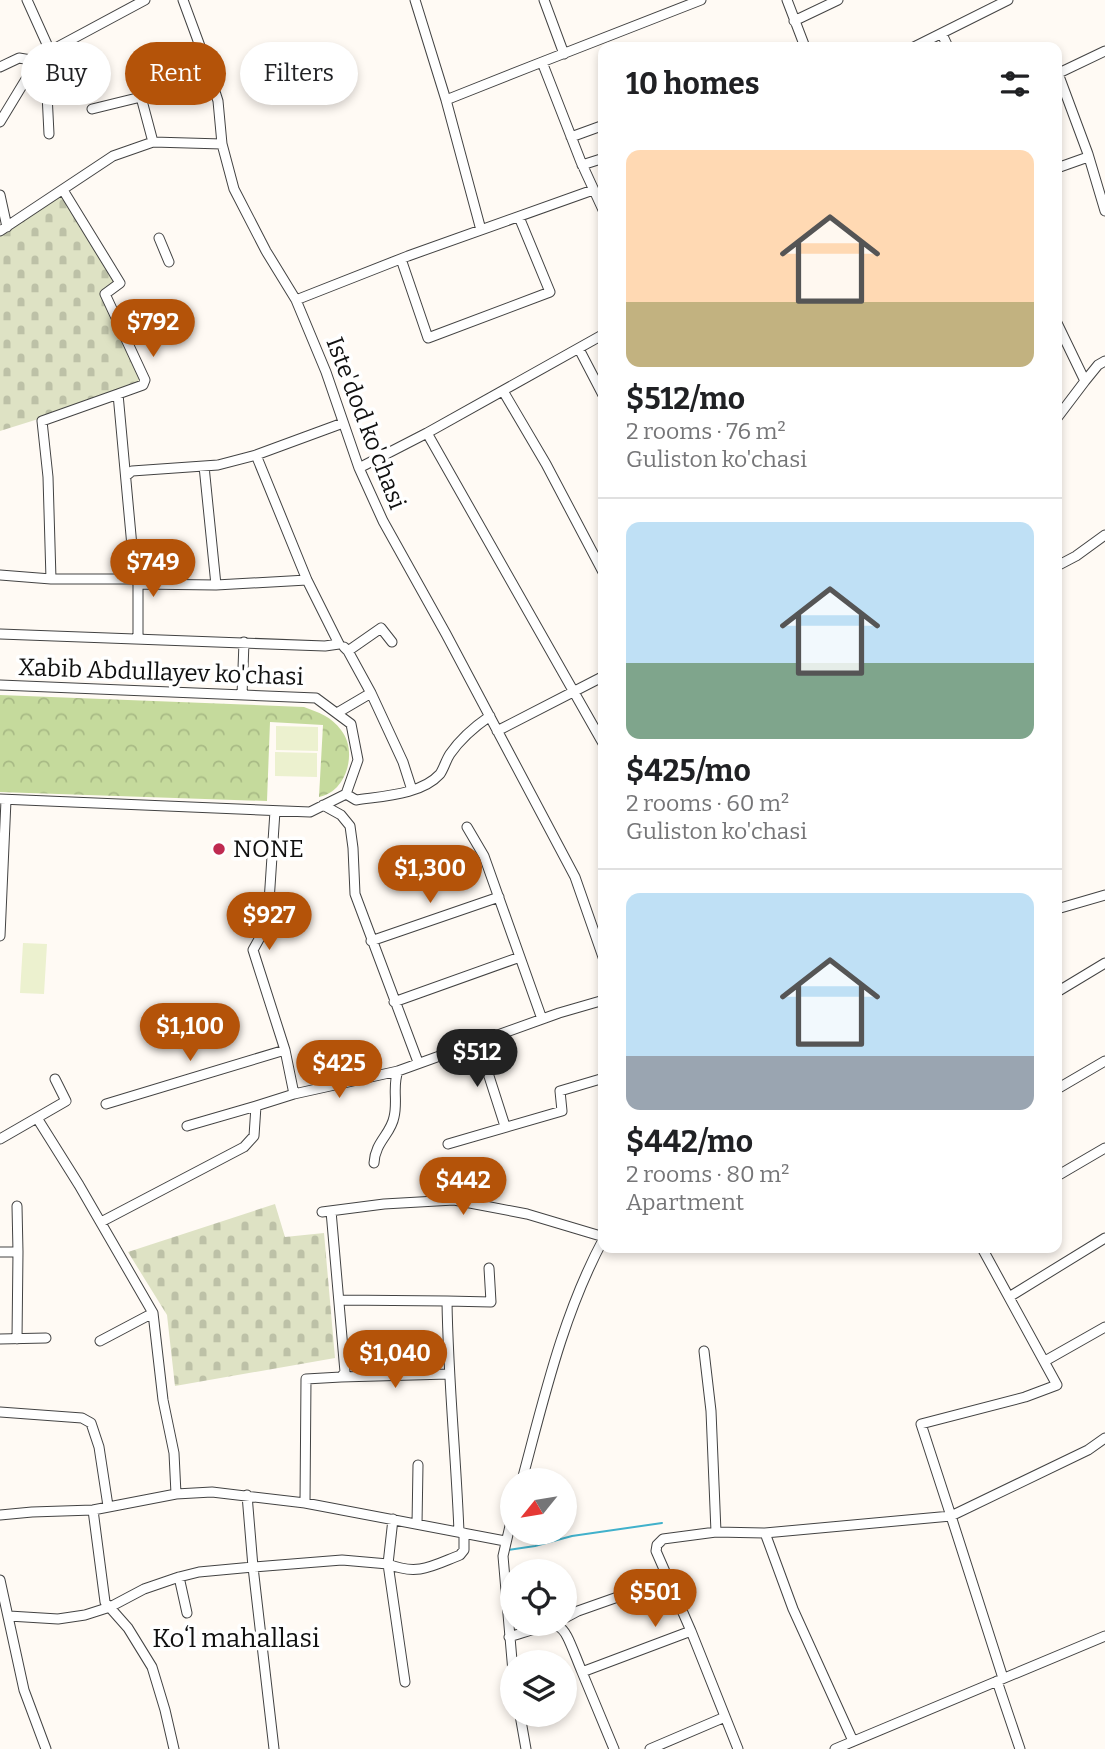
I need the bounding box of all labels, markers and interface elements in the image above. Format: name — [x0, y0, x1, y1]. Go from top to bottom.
chip: Buy — [21, 42, 111, 105]
chip: Rent — [125, 42, 226, 105]
chip: Filters — [240, 42, 358, 105]
icon: filters — [996, 65, 1034, 103]
text: 10 homes — [626, 66, 760, 102]
icon: home — [767, 196, 893, 322]
pin: $792 — [112, 300, 194, 359]
text: $792 — [127, 308, 179, 336]
street label: Iste'dod ko'chasi — [320, 333, 412, 513]
text: $512/mo — [626, 381, 745, 417]
text: 2 rooms · 76 m² — [626, 417, 786, 445]
text: Guliston ko'chasi — [626, 445, 807, 473]
pin: $749 — [112, 540, 194, 599]
text: $749 — [126, 548, 180, 576]
icon: home — [767, 568, 893, 694]
street label: Xabib Abdullayev ko'chasi — [18, 653, 304, 691]
text: $425/mo — [626, 753, 751, 789]
text: 2 rooms · 60 m² — [626, 789, 789, 817]
text: Guliston ko'chasi — [626, 817, 807, 845]
place label: NONE — [233, 835, 304, 863]
marker: NONE — [211, 841, 227, 857]
pin: $1,300 — [373, 846, 487, 905]
text: $1,300 — [394, 854, 466, 882]
pin: $927 — [228, 892, 310, 952]
text: $927 — [243, 901, 295, 929]
icon: home — [767, 939, 893, 1065]
pin: $1,100 — [133, 1004, 247, 1063]
text: $1,100 — [156, 1012, 224, 1040]
pin: $512 — [436, 1030, 518, 1089]
text: $512 — [452, 1038, 502, 1066]
pin: $425 — [298, 1040, 380, 1100]
text: $425 — [312, 1049, 366, 1077]
text: $442/mo — [626, 1124, 753, 1160]
pin: $442 — [422, 1158, 504, 1217]
text: 2 rooms · 80 m² — [626, 1160, 789, 1188]
text: $442 — [435, 1166, 491, 1194]
text: Apartment — [626, 1188, 744, 1216]
pin: $1,040 — [338, 1330, 452, 1390]
text: $1,040 — [359, 1339, 431, 1367]
north arrow — [500, 1468, 578, 1545]
map controls — [500, 1468, 577, 1727]
button: locate — [500, 1559, 577, 1636]
pin: $501 — [614, 1570, 696, 1629]
text: $501 — [630, 1578, 680, 1606]
district label: Koʻl mahallasi — [152, 1623, 320, 1654]
button: layers — [500, 1650, 577, 1727]

